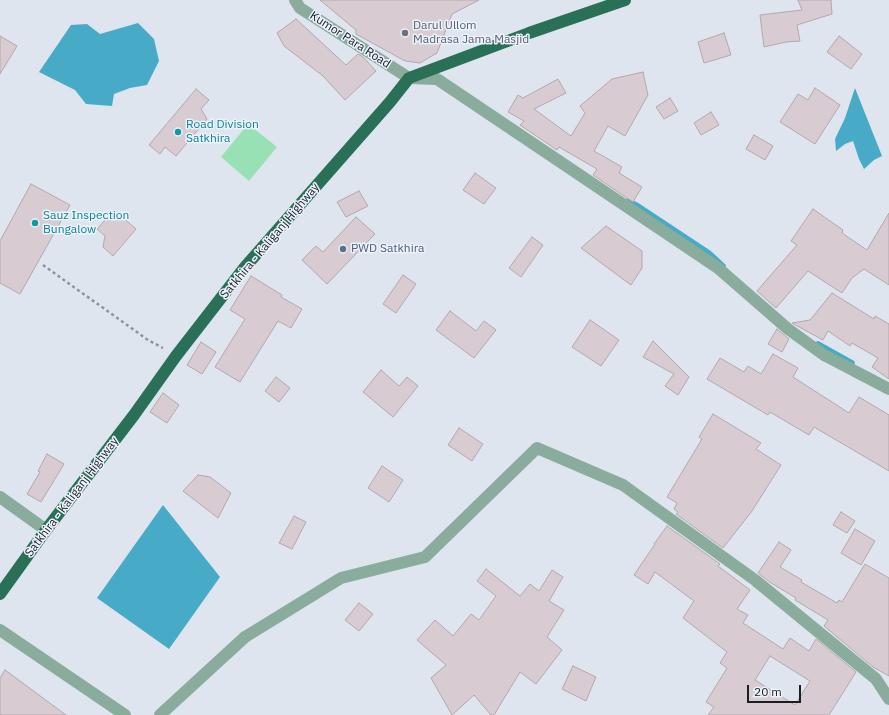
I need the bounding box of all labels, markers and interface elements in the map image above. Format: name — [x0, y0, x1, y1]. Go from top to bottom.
street label: Kumor Para Road — [307, 9, 393, 71]
place label: Darul Ullom Madrasa Jama Masjid — [413, 19, 529, 47]
marker: Darul Ullom Madrasa Jama Masjid — [400, 28, 410, 38]
place label: Road Division Satkhira — [186, 118, 259, 146]
marker: Road Division Satkhira — [173, 127, 183, 137]
street label: Satkhira - Kaliganj Highway — [217, 180, 323, 302]
place label: Sauz Inspection Bungalow — [43, 209, 129, 237]
marker: Sauz Inspection Bungalow — [30, 218, 40, 228]
place label: PWD Satkhira — [351, 242, 424, 256]
marker: PWD Satkhira — [338, 244, 348, 254]
street label: Satkhira - Kaliganj Highway — [22, 434, 122, 560]
scale bar — [749, 677, 803, 703]
text: 20 m — [754, 684, 782, 699]

